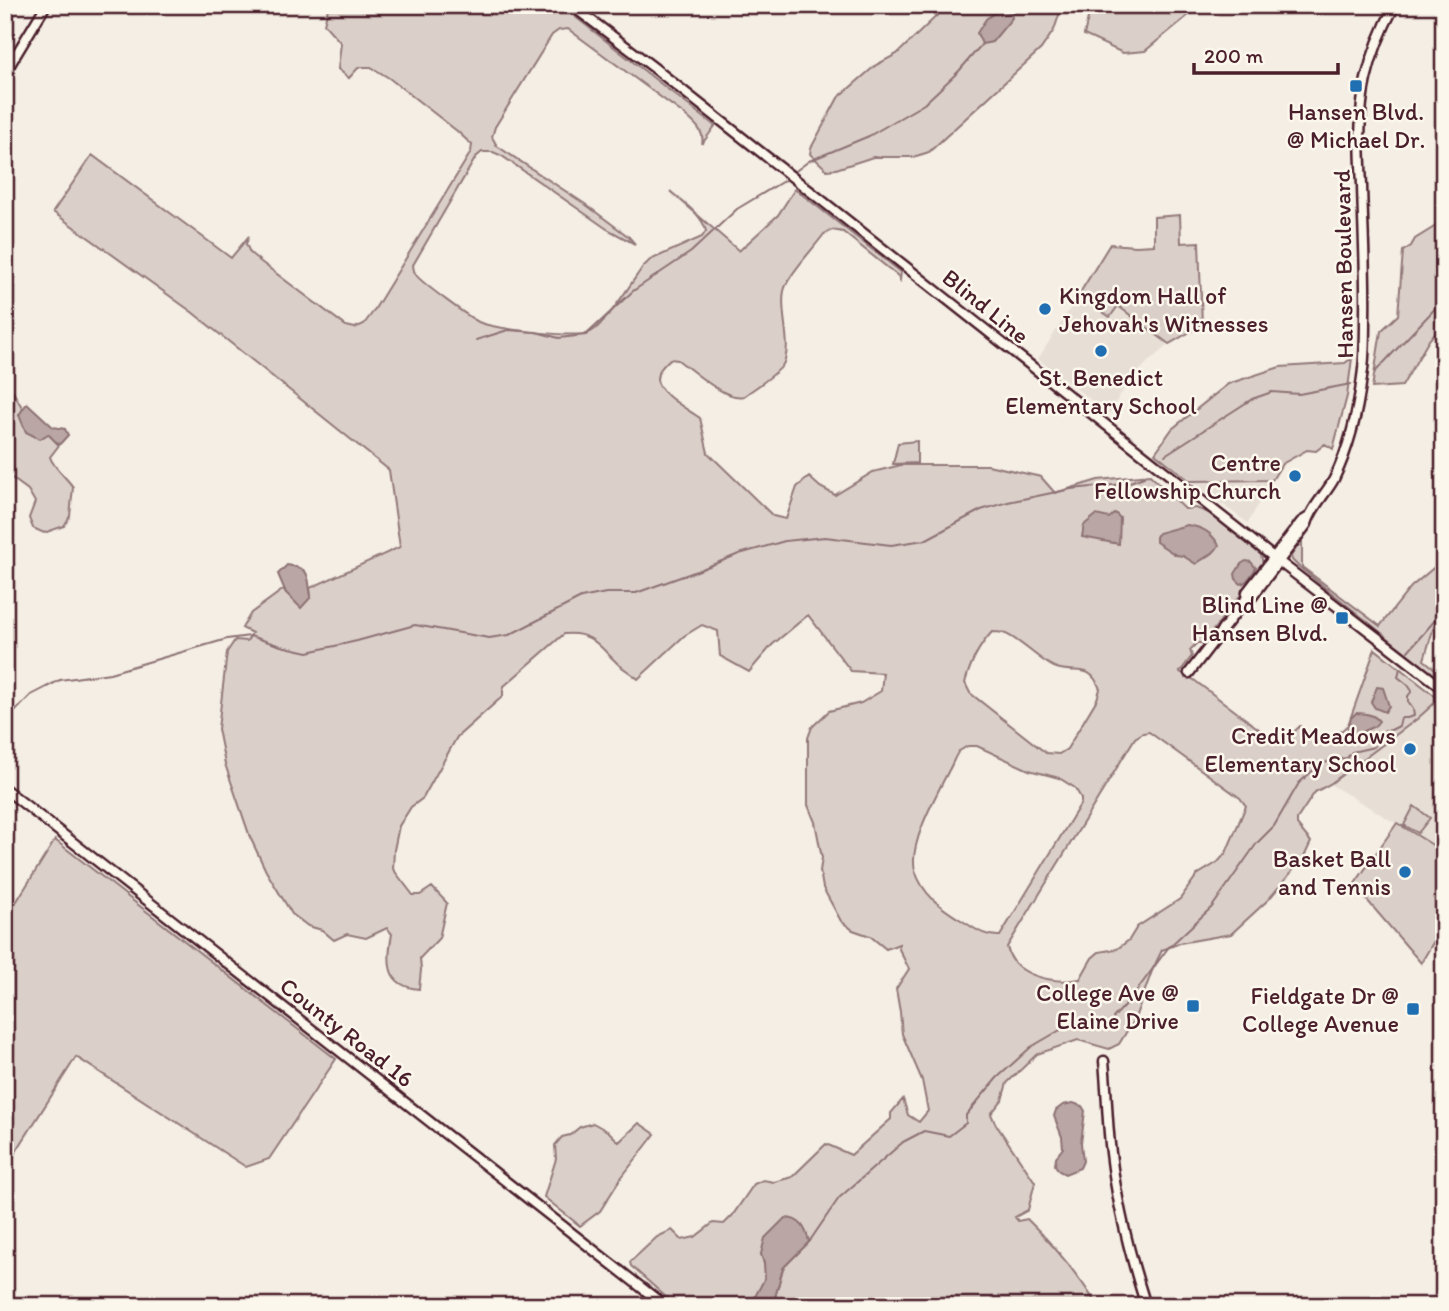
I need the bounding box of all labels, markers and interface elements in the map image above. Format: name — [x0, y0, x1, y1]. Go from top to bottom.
scale bar — [1194, 32, 1337, 76]
text: 200 m — [1204, 43, 1264, 68]
marker: Hansen Blvd. @ Michael Dr. — [1348, 78, 1364, 94]
place label: Hansen Blvd. @ Michael Dr. — [1287, 97, 1425, 154]
street label: Hansen Boulevard — [1327, 169, 1359, 359]
street label: Blind Line — [937, 262, 1035, 350]
place label: Kingdom Hall of Jehovah's Witnesses — [1059, 281, 1269, 338]
marker: Kingdom Hall of Jehovah's Witnesses — [1037, 301, 1053, 317]
marker: St. Benedict Elementary School — [1093, 343, 1109, 359]
place label: St. Benedict Elementary School — [1005, 363, 1197, 420]
place label: Centre Fellowship Church — [1094, 448, 1281, 505]
marker: Centre Fellowship Church — [1287, 468, 1303, 484]
place label: Blind Line @ Hansen Blvd. — [1192, 590, 1328, 647]
marker: Blind Line @ Hansen Blvd. — [1334, 610, 1350, 626]
place label: Credit Meadows Elementary School — [1205, 721, 1396, 778]
marker: Credit Meadows Elementary School — [1402, 741, 1418, 757]
place label: Basket Ball and Tennis — [1273, 844, 1391, 901]
marker: Basket Ball and Tennis — [1397, 864, 1413, 880]
street label: County Road 16 — [274, 971, 420, 1093]
place label: College Ave @ Elaine Drive — [1036, 978, 1179, 1035]
place label: Fieldgate Dr @ College Avenue — [1242, 981, 1399, 1038]
marker: College Ave @ Elaine Drive — [1185, 998, 1201, 1014]
marker: Fieldgate Dr @ College Avenue — [1405, 1001, 1421, 1017]

